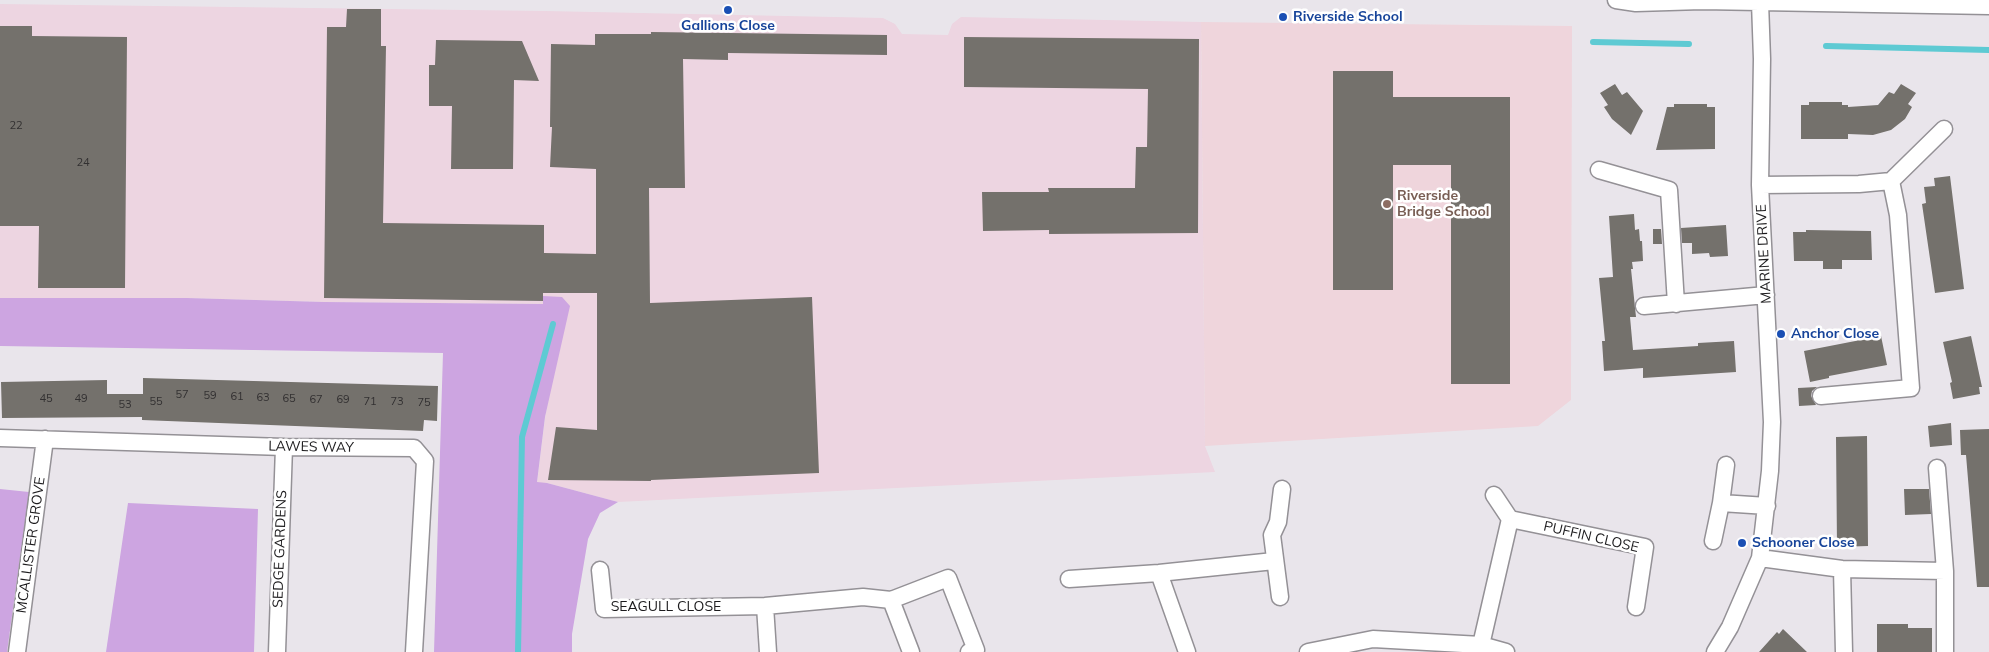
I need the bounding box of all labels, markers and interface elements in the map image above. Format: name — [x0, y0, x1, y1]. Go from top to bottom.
marker: Gallions Close — [722, 4, 734, 16]
place label: Riverside School — [1293, 9, 1403, 25]
marker: Riverside School — [1277, 11, 1289, 23]
place label: Gallions Close — [681, 18, 775, 34]
house number: 22 — [9, 119, 23, 133]
house number: 24 — [76, 156, 90, 170]
place label: Riverside Bridge School — [1397, 188, 1489, 220]
marker: Riverside Bridge School — [1381, 198, 1393, 210]
street label: MARINE DRIVE — [1753, 204, 1775, 304]
place label: Anchor Close — [1791, 326, 1879, 342]
marker: Anchor Close — [1775, 328, 1787, 340]
house number: 57 — [175, 388, 189, 402]
house number: 59 — [203, 389, 217, 403]
house number: 61 — [230, 390, 244, 404]
house number: 63 — [256, 391, 270, 405]
house number: 45 — [39, 392, 53, 406]
house number: 49 — [74, 392, 88, 406]
house number: 65 — [282, 392, 296, 406]
house number: 67 — [309, 393, 323, 407]
house number: 69 — [336, 393, 350, 407]
house number: 55 — [149, 395, 163, 409]
house number: 71 — [363, 395, 377, 409]
house number: 73 — [390, 395, 404, 409]
house number: 75 — [417, 396, 431, 410]
house number: 53 — [118, 398, 132, 412]
street label: LAWES WAY — [268, 438, 354, 456]
street label: MCALLISTER GROVE — [13, 476, 49, 614]
street label: SEDGE GARDENS — [270, 490, 290, 608]
street label: PUFFIN CLOSE — [1542, 518, 1640, 556]
place label: Schooner Close — [1752, 535, 1855, 551]
marker: Schooner Close — [1736, 537, 1748, 549]
street label: SEAGULL CLOSE — [611, 599, 721, 615]

